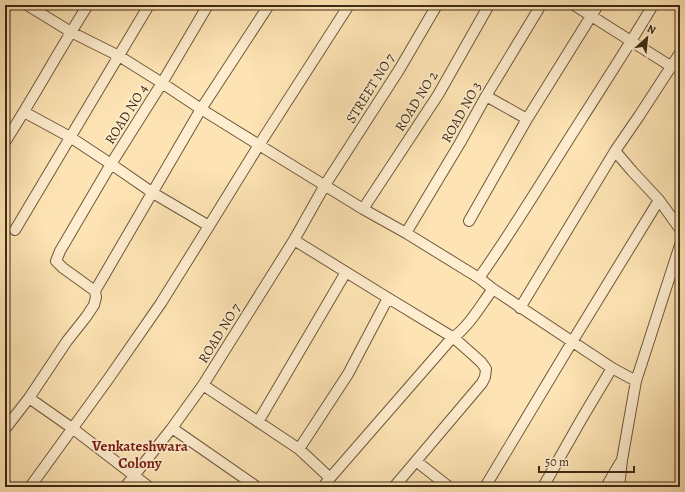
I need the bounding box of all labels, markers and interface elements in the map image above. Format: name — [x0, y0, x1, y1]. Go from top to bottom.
north arrow — [627, 18, 667, 58]
text: N — [644, 21, 658, 38]
street label: STREET NO 7 — [341, 50, 399, 127]
street label: ROAD NO 2 — [390, 67, 443, 135]
street label: ROAD NO 3 — [437, 78, 486, 146]
street label: ROAD NO 4 — [100, 81, 152, 148]
street label: ROAD NO 7 — [194, 300, 245, 367]
district label: Venkateshwara Colony — [91, 436, 189, 473]
scale bar — [539, 448, 634, 474]
text: 50 m — [545, 454, 569, 470]

